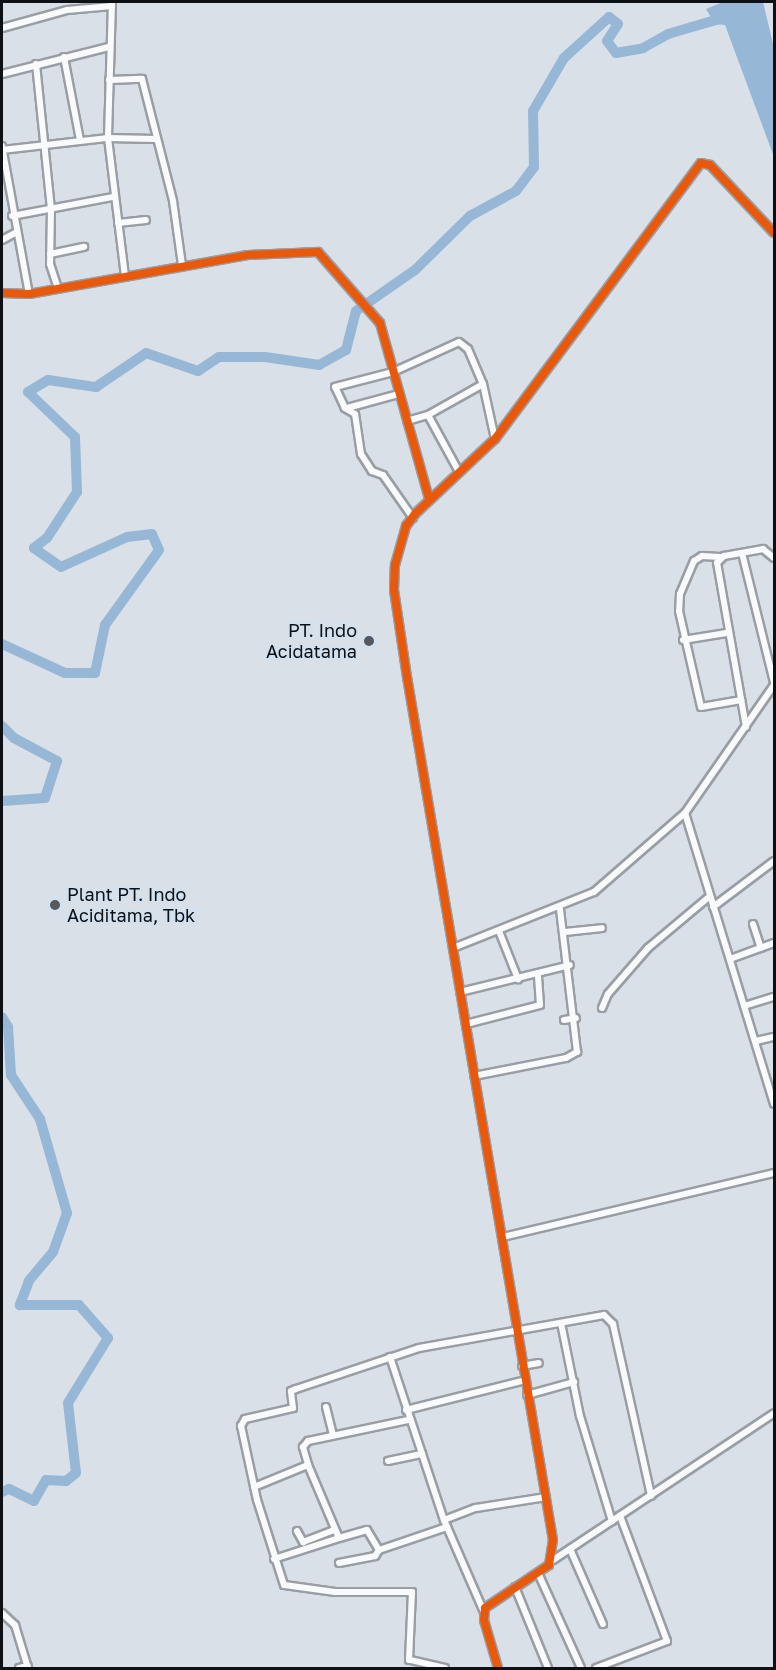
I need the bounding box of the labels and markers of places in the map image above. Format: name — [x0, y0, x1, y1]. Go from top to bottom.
place label: PT. Indo Acidatama — [266, 620, 357, 662]
marker: PT. Indo Acidatama — [362, 634, 376, 648]
place label: Plant PT. Indo Aciditama, Tbk — [67, 884, 195, 926]
marker: Plant PT. Indo Aciditama, Tbk — [48, 898, 62, 912]

